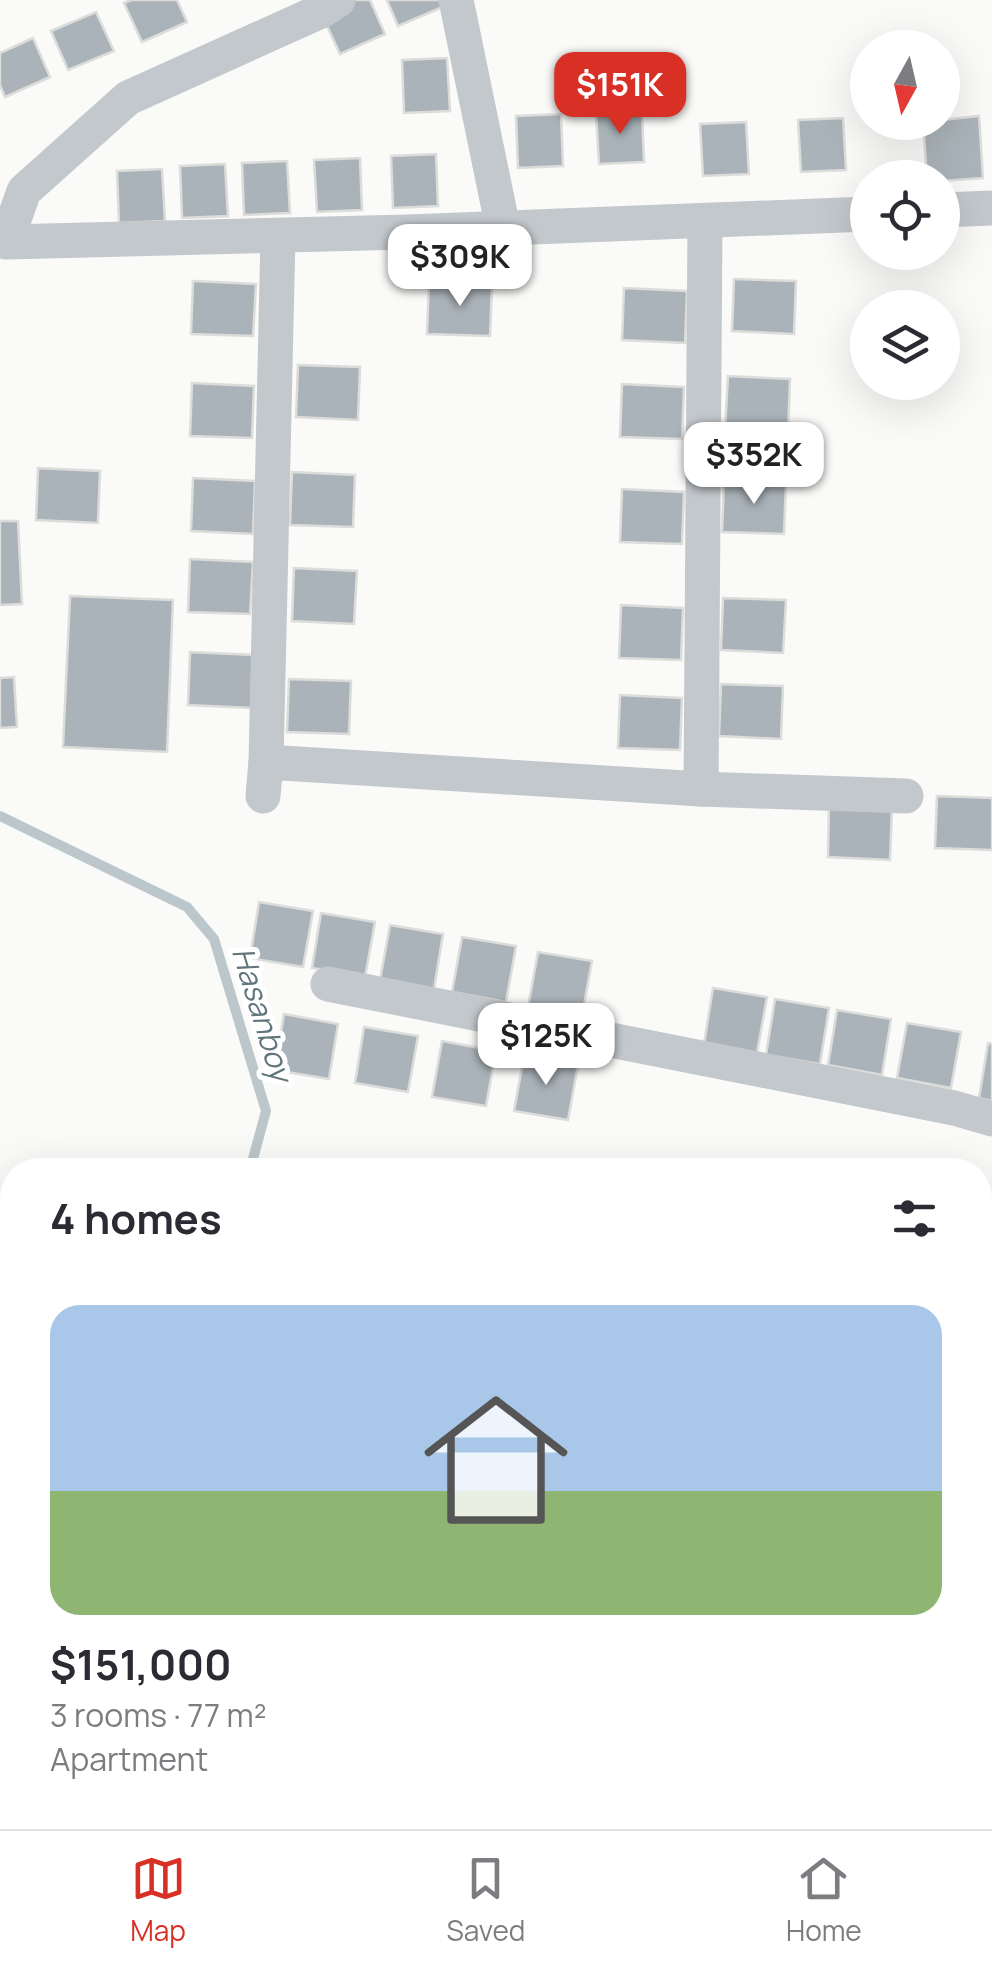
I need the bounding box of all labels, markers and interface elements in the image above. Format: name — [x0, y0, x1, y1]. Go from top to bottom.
north arrow — [850, 30, 960, 140]
map controls — [850, 30, 960, 400]
pin: $151K — [550, 52, 690, 137]
text: $151K — [576, 62, 664, 106]
button: locate — [850, 160, 960, 270]
pin: $309K — [390, 224, 530, 309]
text: $309K — [410, 234, 510, 278]
button: layers — [850, 290, 960, 400]
pin: $352K — [684, 422, 824, 507]
text: $352K — [706, 432, 802, 476]
water label: Hasanboy — [223, 942, 304, 1090]
pin: $125K — [476, 1003, 616, 1088]
text: $125K — [500, 1013, 592, 1057]
text: 4 homes — [50, 1189, 222, 1247]
icon: filters — [887, 1191, 942, 1246]
icon: home — [406, 1370, 586, 1550]
text: $151,000 — [50, 1635, 232, 1693]
text: 3 rooms · 77 m² — [50, 1693, 266, 1737]
text: Apartment — [50, 1737, 208, 1781]
tab: Map — [130, 1851, 186, 1949]
tab: Saved — [447, 1851, 525, 1949]
tab: Home — [786, 1851, 862, 1949]

